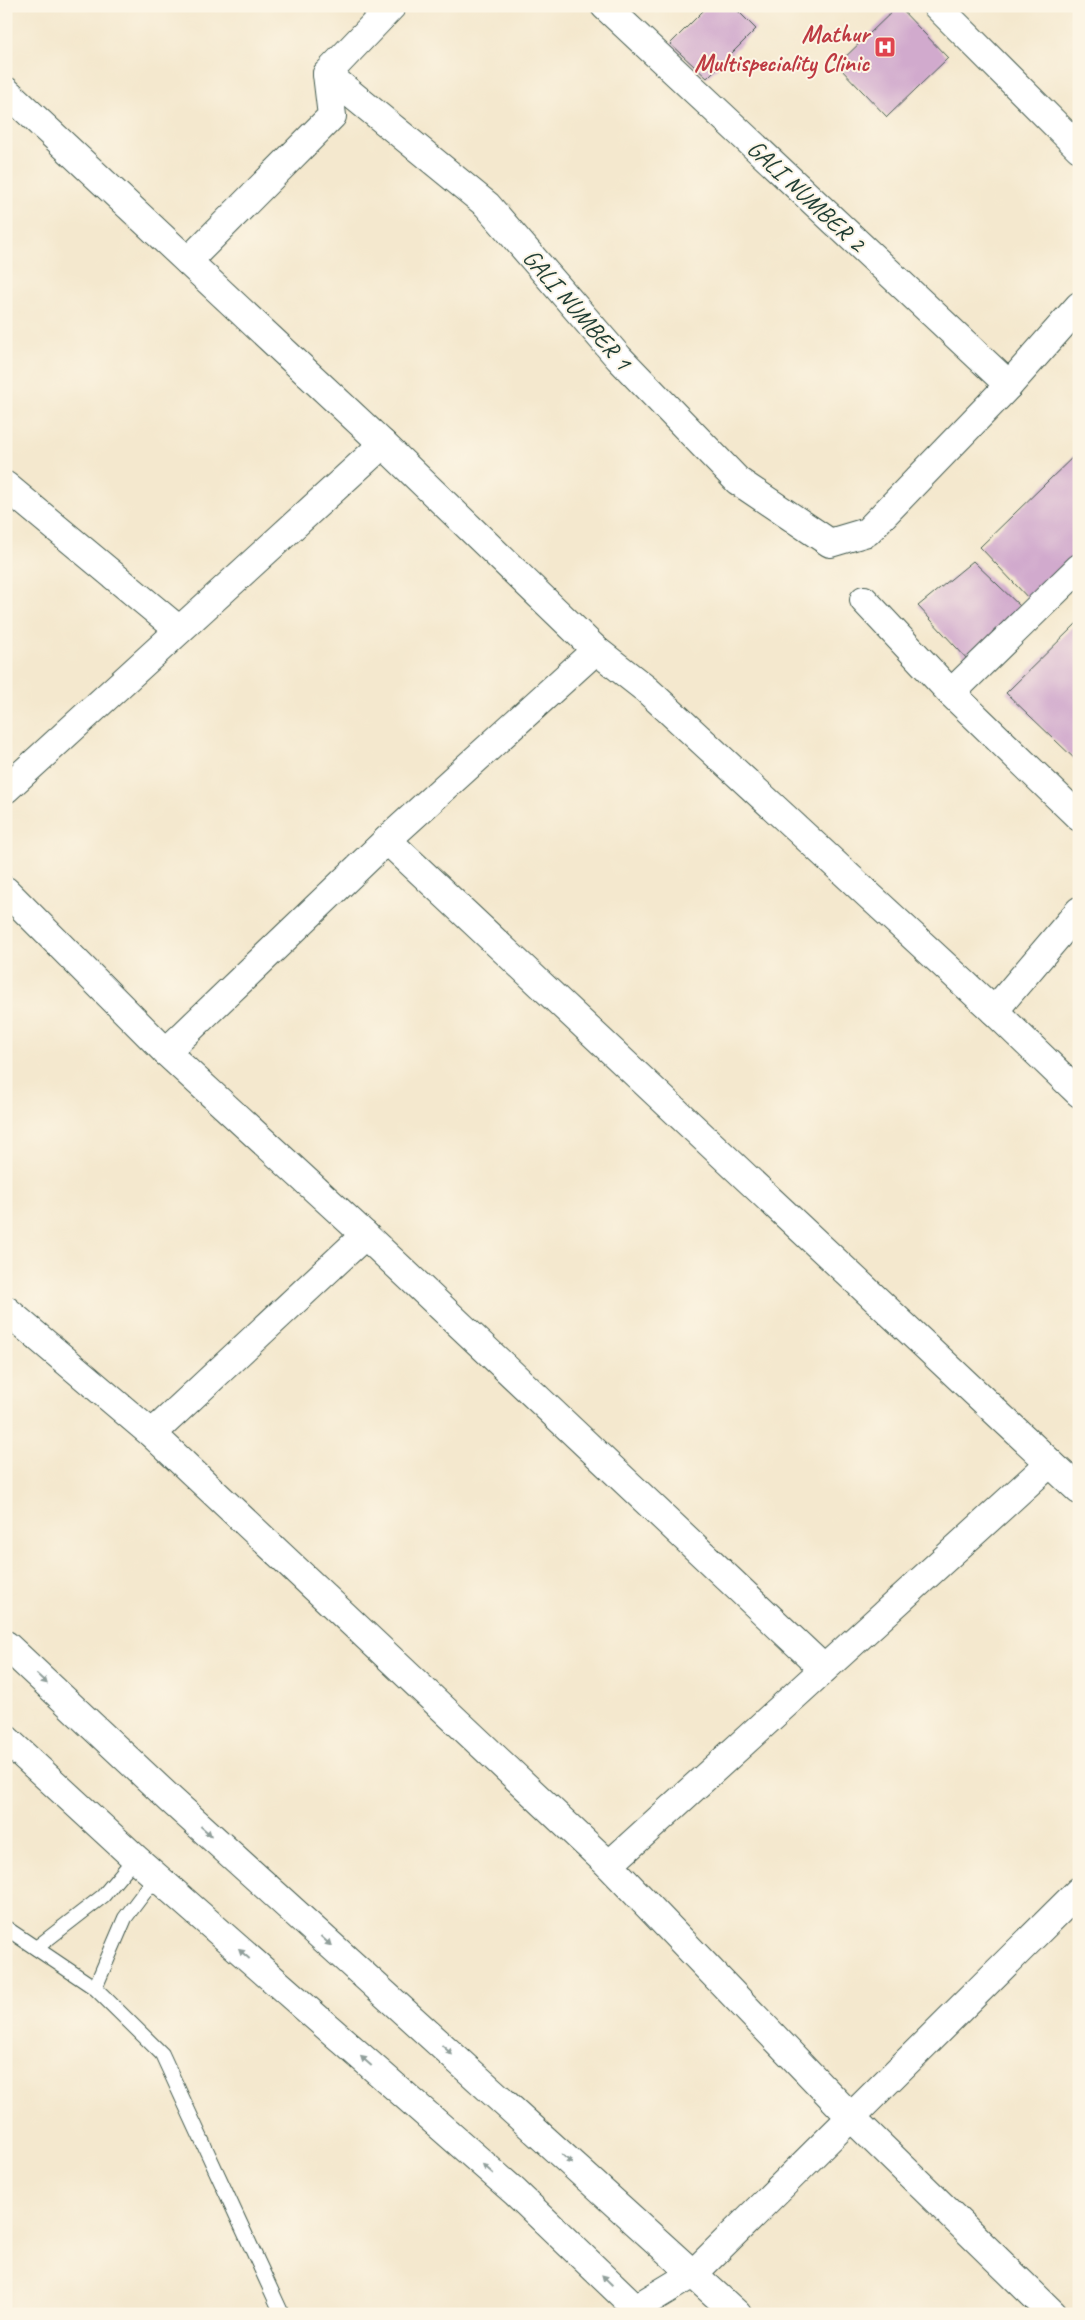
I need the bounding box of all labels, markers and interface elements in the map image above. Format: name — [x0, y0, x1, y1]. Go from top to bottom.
place label: Mathur Multispeciality Clinic — [694, 18, 872, 79]
hospital icon: Mathur Multispeciality Clinic — [873, 35, 897, 59]
street label: GALI NUMBER 2 — [740, 133, 874, 260]
street label: GALI NUMBER 1 — [516, 242, 640, 378]
one-way arrow — [35, 1673, 47, 1685]
one-way arrow — [200, 1826, 213, 1837]
one-way arrow — [320, 1935, 333, 1946]
one-way arrow — [238, 1949, 251, 1960]
one-way arrow — [440, 2044, 452, 2056]
one-way arrow — [360, 2056, 373, 2067]
one-way arrow — [561, 2153, 573, 2165]
one-way arrow — [482, 2163, 495, 2174]
one-way arrow — [601, 2274, 613, 2286]

